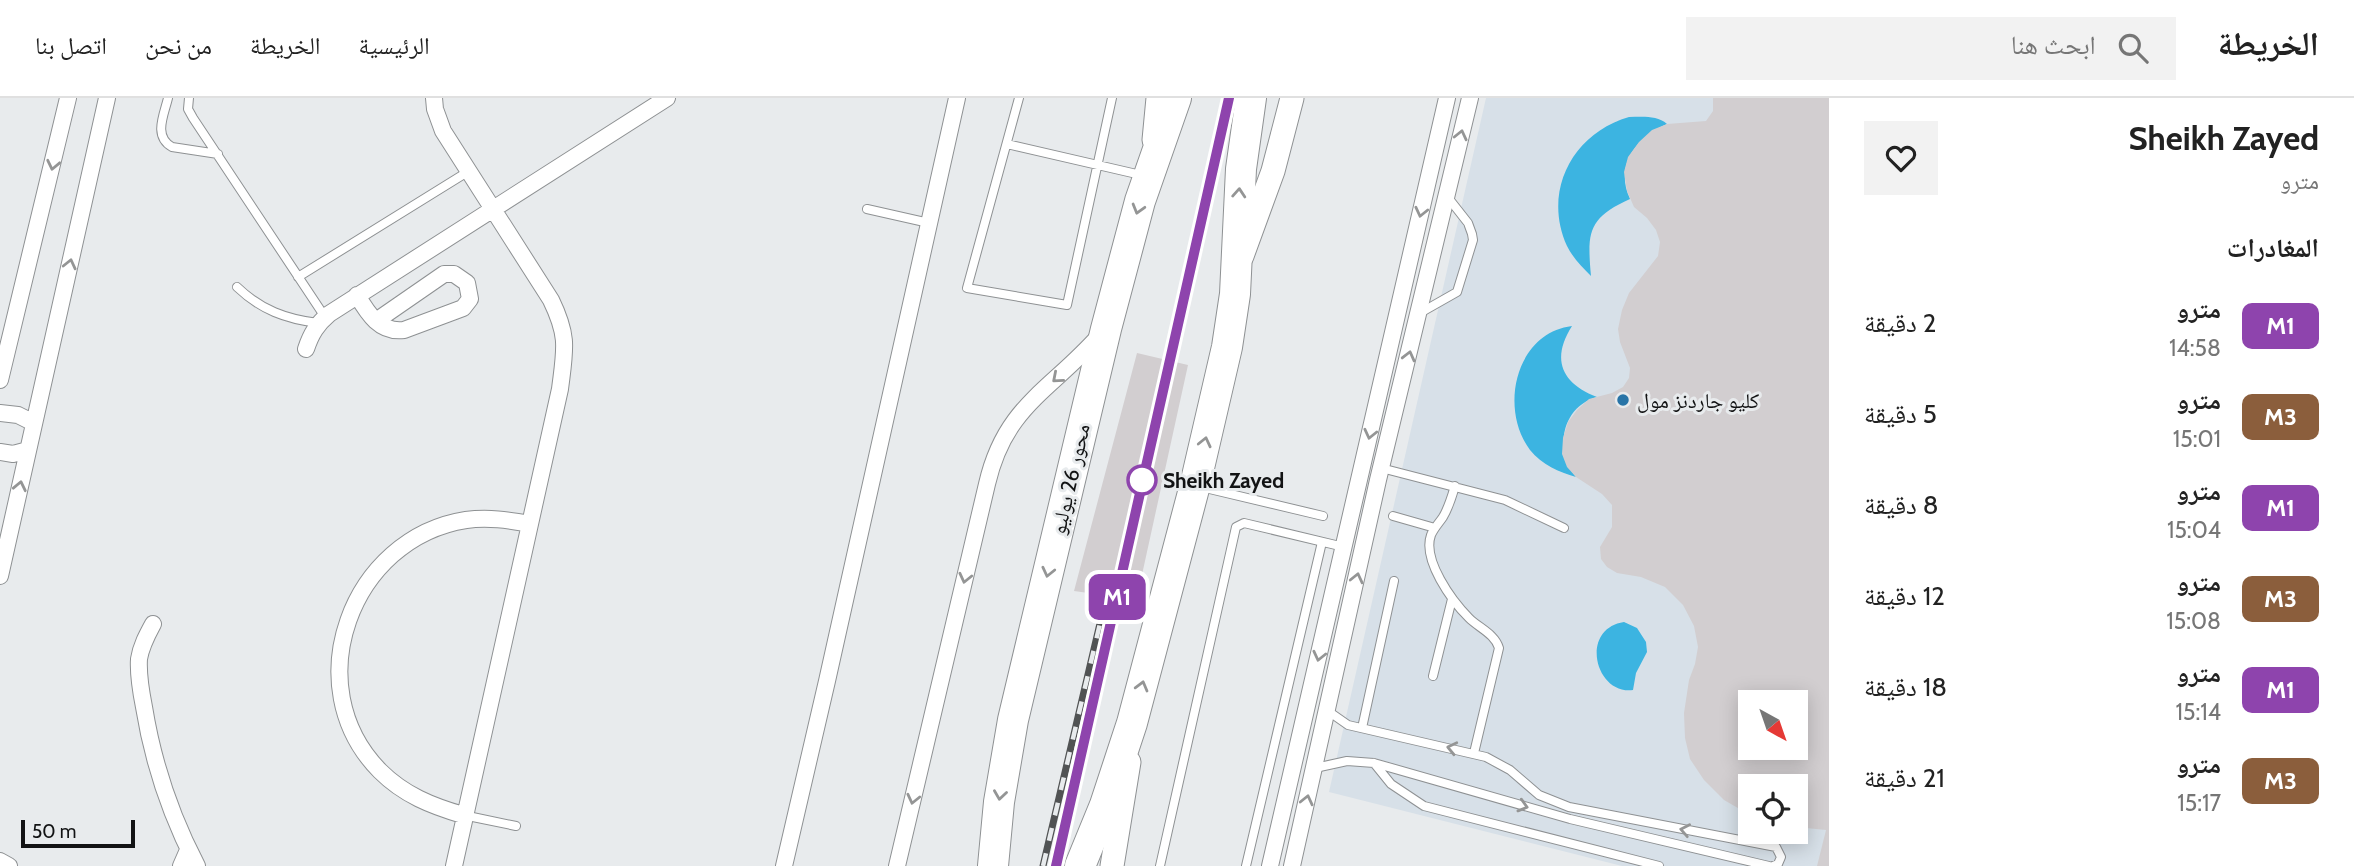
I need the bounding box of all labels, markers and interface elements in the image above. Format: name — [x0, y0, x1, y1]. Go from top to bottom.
search box — [1686, 17, 2176, 80]
text: الخريطة — [2218, 23, 2319, 63]
text: ابحث هنا — [2011, 29, 2096, 61]
icon: search — [2114, 29, 2152, 67]
text: اتصل بنا — [35, 31, 107, 60]
text: من نحن — [145, 31, 212, 60]
text: الخريطة — [250, 31, 321, 60]
text: الرئيسية — [359, 31, 430, 60]
text: Sheikh Zayed — [2129, 118, 2319, 158]
button: heart — [1864, 121, 1938, 195]
one-way arrow — [1453, 129, 1467, 141]
one-way arrow — [47, 159, 61, 171]
text: مترو — [2280, 167, 2319, 195]
one-way arrow — [1231, 187, 1246, 198]
one-way arrow — [1132, 203, 1146, 215]
one-way arrow — [1415, 206, 1429, 218]
text: المغادرات — [2227, 232, 2319, 264]
one-way arrow — [61, 258, 76, 270]
text: مترو — [2176, 293, 2221, 325]
text: 2 دقيقة — [1864, 307, 1936, 339]
text: M1 — [2266, 311, 2295, 340]
text: 14:58 — [2169, 334, 2221, 362]
one-way arrow — [1401, 350, 1415, 362]
one-way arrow — [1053, 370, 1066, 382]
text: مترو — [2176, 384, 2221, 416]
place label: كليو جاردنز مول — [1637, 388, 1760, 413]
marker: كليو جاردنز مول — [1615, 392, 1631, 408]
text: 5 دقيقة — [1864, 398, 1937, 430]
text: M3 — [2264, 402, 2297, 431]
street label: محور 26 يوليو — [1045, 421, 1095, 537]
text: 15:01 — [2173, 425, 2221, 453]
one-way arrow — [1363, 428, 1378, 440]
one-way arrow — [1197, 436, 1211, 448]
marker: Sheikh Zayed — [1127, 465, 1157, 495]
place label: Sheikh Zayed — [1163, 468, 1284, 493]
text: مترو — [2176, 475, 2221, 507]
one-way arrow — [12, 480, 26, 492]
text: 8 دقيقة — [1864, 489, 1938, 521]
text: M1 — [2266, 493, 2295, 522]
text: 15:04 — [2167, 516, 2221, 544]
one-way arrow — [1042, 566, 1056, 578]
text: مترو — [2176, 566, 2221, 598]
one-way arrow — [958, 572, 973, 584]
one-way arrow — [1348, 572, 1363, 584]
line badge: M1 — [1086, 574, 1148, 620]
text: 12 دقيقة — [1864, 580, 1945, 612]
text: M1 — [1103, 582, 1131, 611]
text: M3 — [2264, 584, 2297, 613]
text: 15:08 — [2166, 607, 2221, 635]
one-way arrow — [1313, 650, 1327, 662]
text: مترو — [2176, 657, 2221, 689]
text: 18 دقيقة — [1864, 671, 1947, 703]
text: M1 — [2266, 675, 2295, 704]
one-way arrow — [1134, 680, 1148, 692]
north arrow — [1738, 690, 1808, 760]
map controls — [1738, 690, 1808, 844]
text: 15:14 — [2175, 698, 2221, 726]
one-way arrow — [1446, 742, 1458, 756]
text: مترو — [2176, 748, 2221, 780]
text: 21 دقيقة — [1864, 762, 1945, 794]
text: M3 — [2264, 766, 2297, 795]
button: locate — [1738, 774, 1808, 844]
one-way arrow — [993, 789, 1008, 801]
text: 15:17 — [2177, 789, 2221, 817]
one-way arrow — [906, 793, 921, 805]
one-way arrow — [1299, 794, 1314, 806]
one-way arrow — [1516, 798, 1528, 812]
scale bar — [21, 817, 135, 849]
text: 50 m — [32, 820, 76, 843]
one-way arrow — [1679, 823, 1691, 838]

